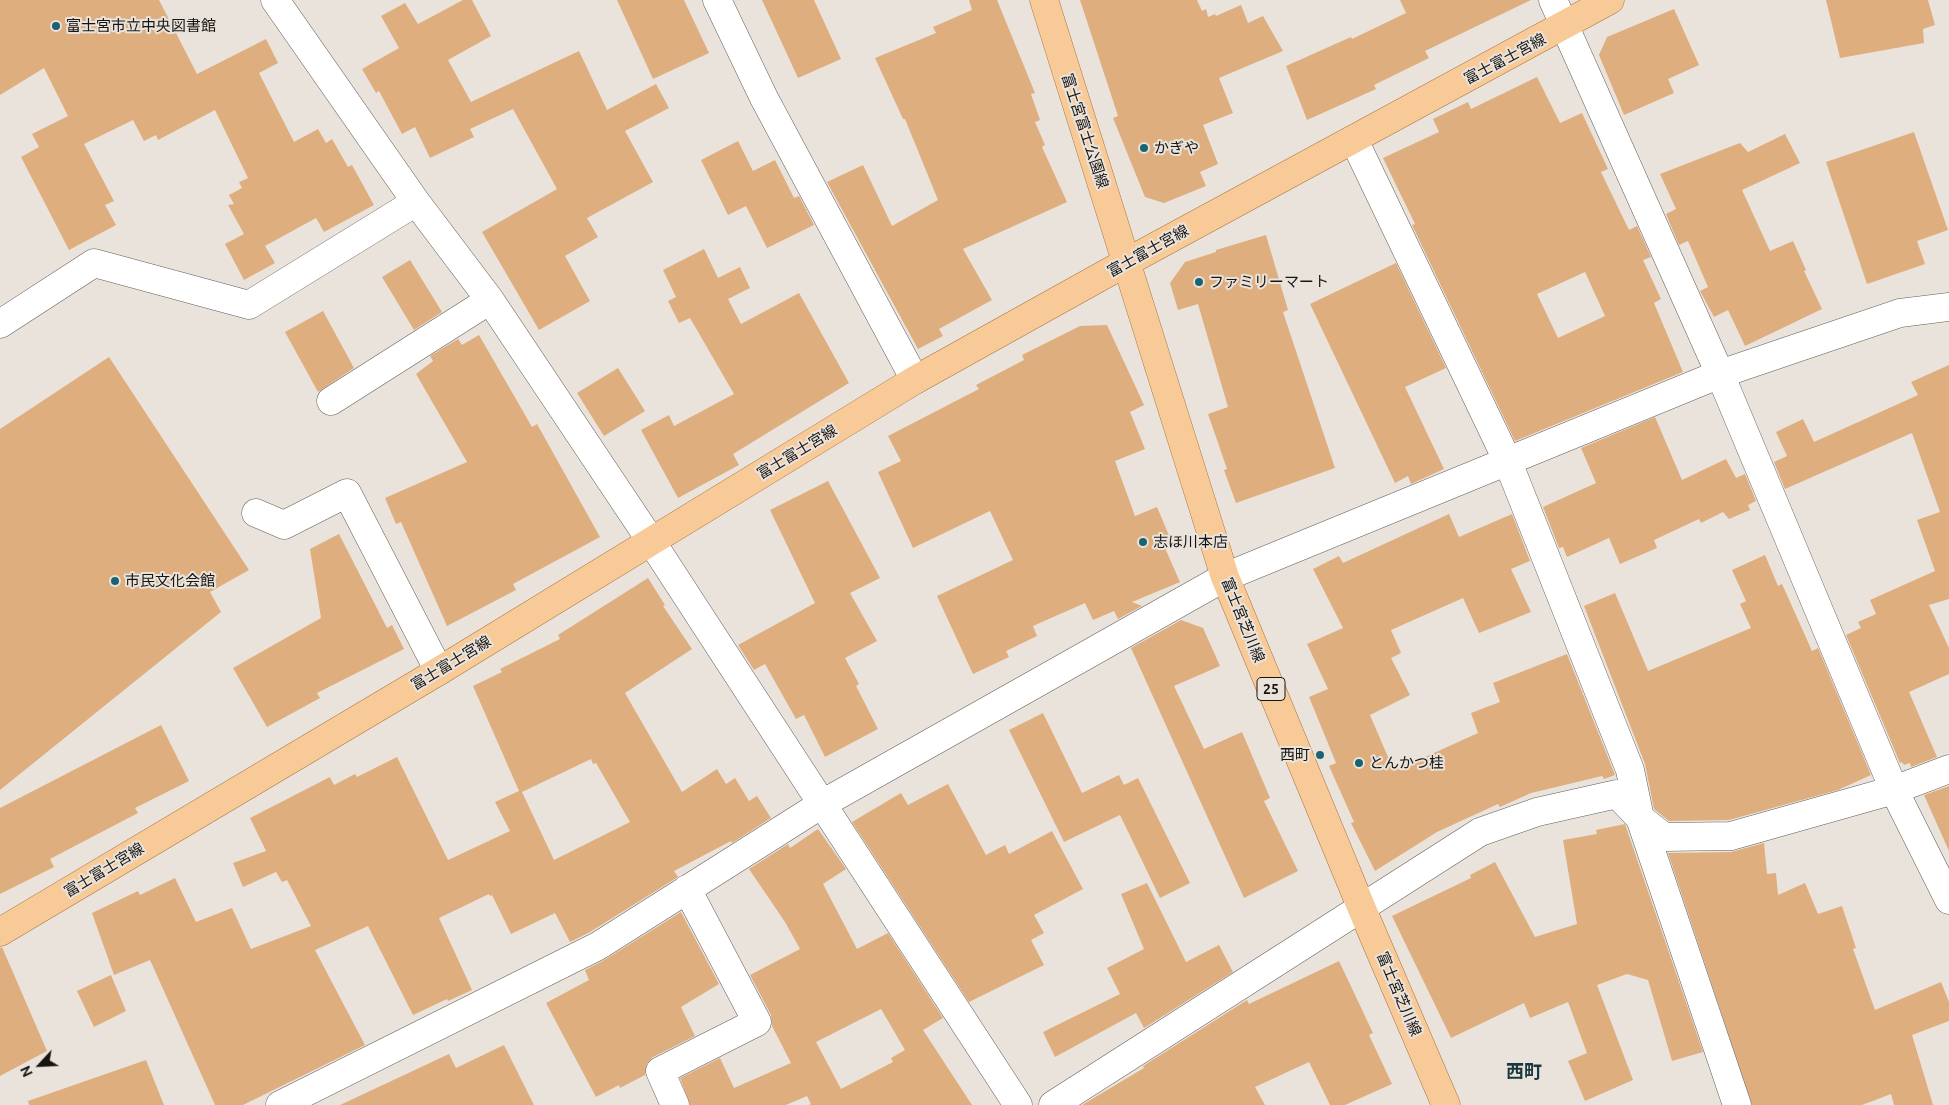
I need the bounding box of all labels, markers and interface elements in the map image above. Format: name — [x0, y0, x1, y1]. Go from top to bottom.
place label: 富士宮市立中央図書館 — [66, 17, 216, 35]
marker: 富士宮市立中央図書館 — [50, 20, 62, 32]
street label: 富士富士宮線 — [1461, 30, 1549, 88]
street label: 富士宮富士公園線 — [1058, 71, 1112, 191]
place label: かぎや — [1154, 139, 1199, 157]
marker: かぎや — [1138, 142, 1150, 154]
street label: 富士富士宮線 — [1104, 221, 1192, 281]
place label: ファミリーマート — [1209, 273, 1329, 291]
marker: ファミリーマート — [1193, 276, 1205, 288]
street label: 富士富士宮線 — [754, 421, 840, 483]
place label: 志ほ川本店 — [1153, 533, 1228, 551]
marker: 志ほ川本店 — [1137, 536, 1149, 548]
place label: 市民文化会館 — [125, 572, 215, 590]
marker: 市民文化会館 — [109, 575, 121, 587]
street label: 富士宮芝川線 — [1218, 575, 1268, 665]
street label: 富士富士宮線 — [408, 632, 494, 694]
road number: 25 — [1257, 678, 1285, 701]
place label: 西町 — [1280, 746, 1310, 764]
marker: 西町 — [1314, 749, 1326, 761]
place label: とんかつ桂 — [1369, 754, 1444, 772]
marker: とんかつ桂 — [1353, 757, 1365, 769]
street label: 富士富士宮線 — [61, 839, 147, 901]
street label: 富士宮芝川線 — [1373, 949, 1425, 1039]
north arrow — [15, 1040, 65, 1090]
district label: 西町 — [1506, 1061, 1542, 1083]
text: N — [17, 1063, 36, 1079]

